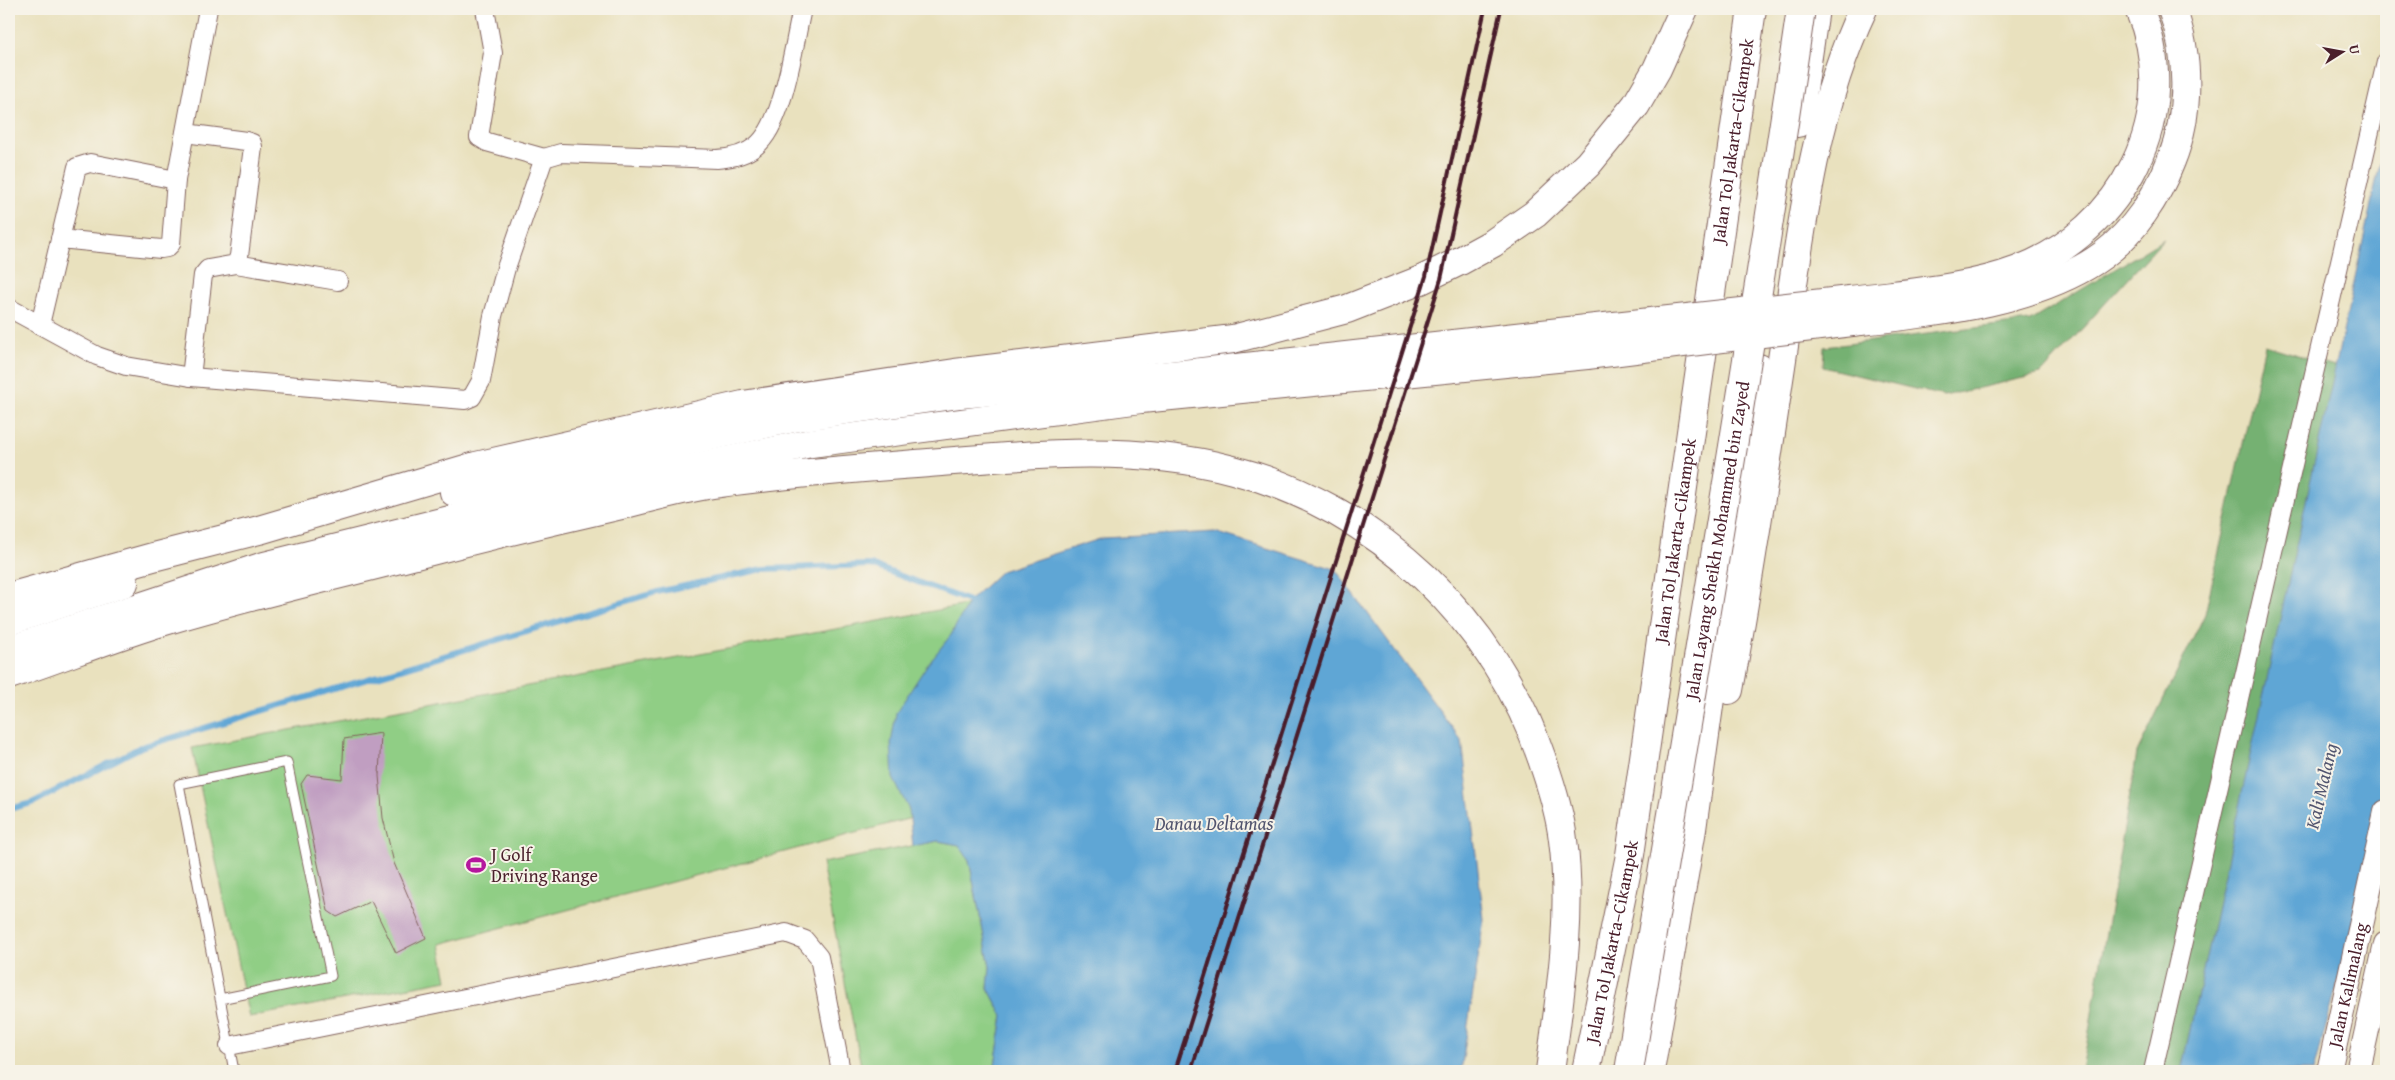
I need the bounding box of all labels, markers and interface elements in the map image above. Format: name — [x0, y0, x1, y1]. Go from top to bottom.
north arrow — [2318, 28, 2368, 78]
street label: Jalan Tol Jakarta–Cikampek — [1704, 36, 1761, 247]
text: U — [2344, 43, 2366, 57]
street label: Jalan Layang Sheikh Mohammed bin Zayed — [1677, 379, 1756, 703]
street label: Jalan Tol Jakarta–Cikampek — [1646, 436, 1703, 647]
water label: Kali Malang — [2297, 740, 2345, 833]
water label: Danau Deltamas — [1154, 809, 1273, 837]
street label: Jalan Tol Jakarta–Cikampek — [1578, 837, 1645, 1047]
place label: J Golf Driving Range — [489, 841, 598, 889]
sports icon: J Golf Driving Range — [465, 854, 487, 876]
street label: Jalan Kalimalang — [2320, 920, 2374, 1052]

